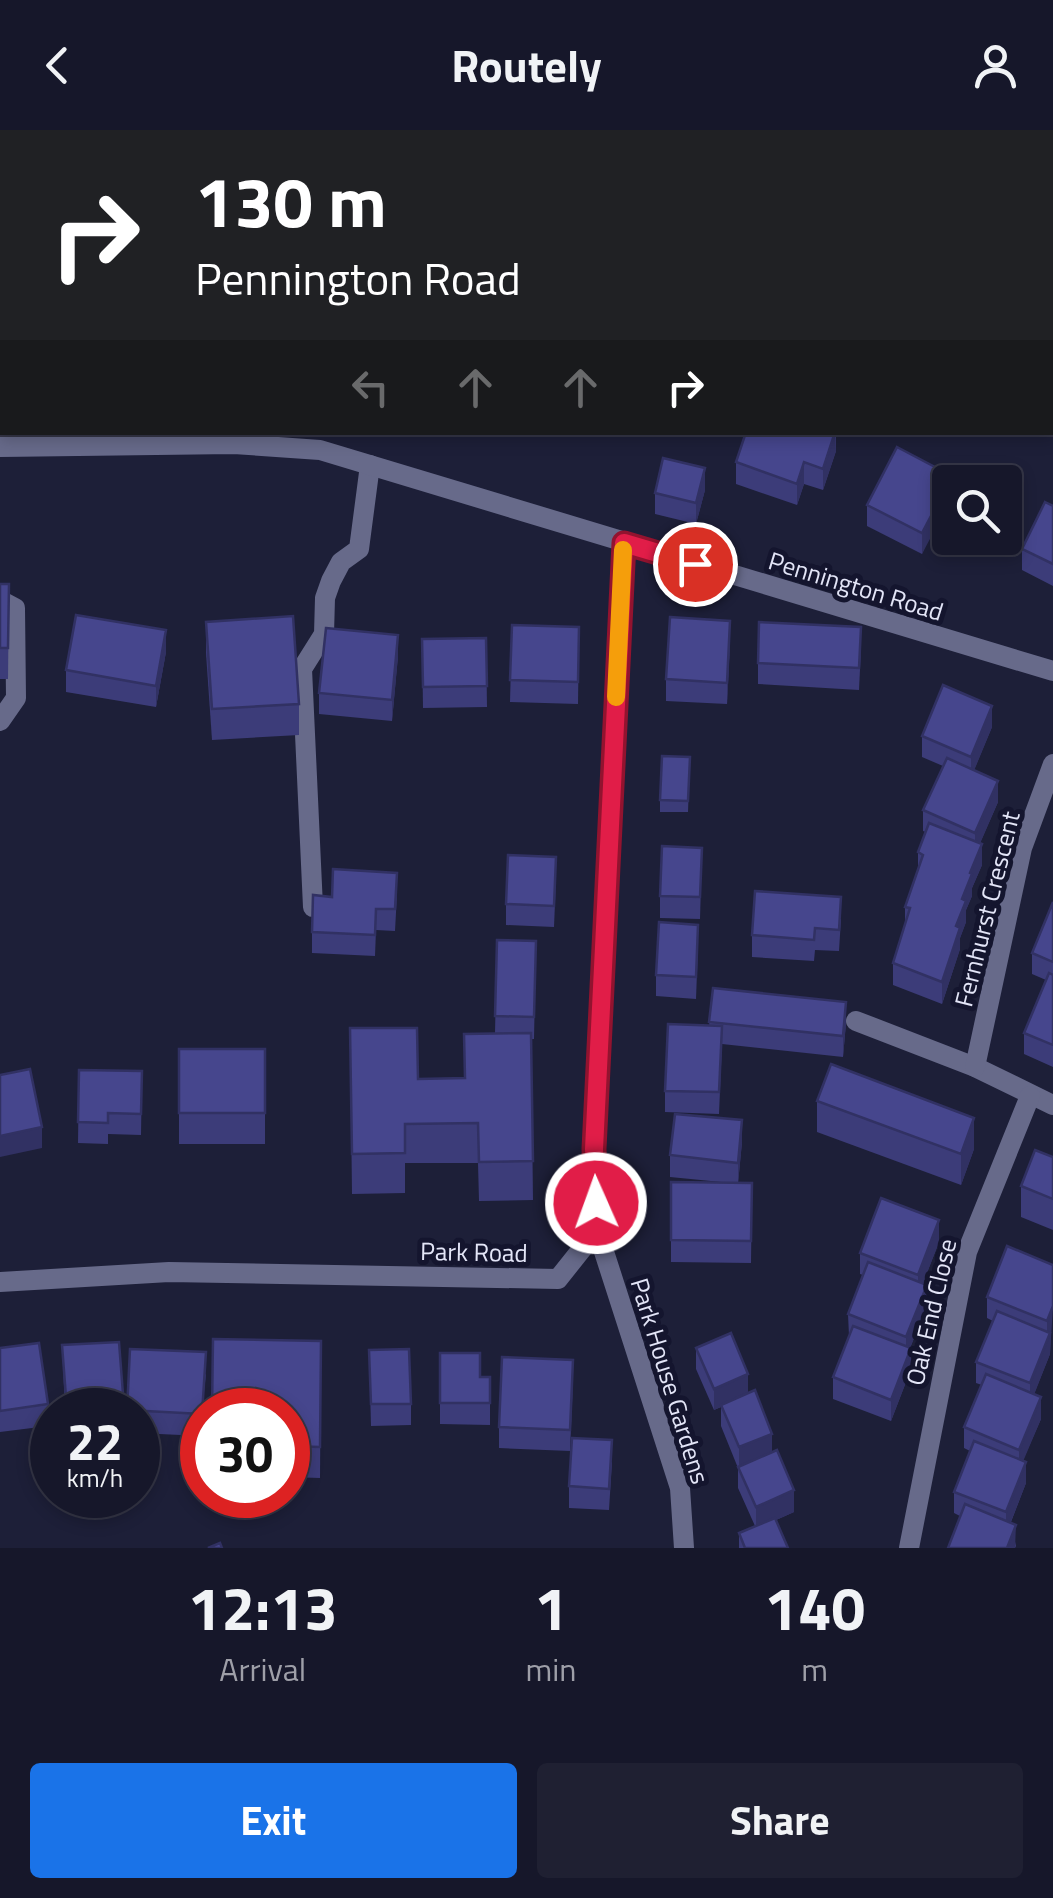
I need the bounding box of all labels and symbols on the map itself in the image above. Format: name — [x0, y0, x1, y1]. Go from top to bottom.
pin — [653, 522, 738, 607]
street label: Pennington Road — [764, 541, 948, 631]
street label: Fernhurst Crescent — [944, 807, 1030, 1011]
position arrow — [544, 1151, 648, 1255]
street label: Park Road — [420, 1232, 528, 1272]
street label: Oak End Close — [896, 1235, 966, 1389]
street label: Park House Gardens — [621, 1273, 719, 1489]
speed limit sign: 30 — [180, 1388, 310, 1518]

